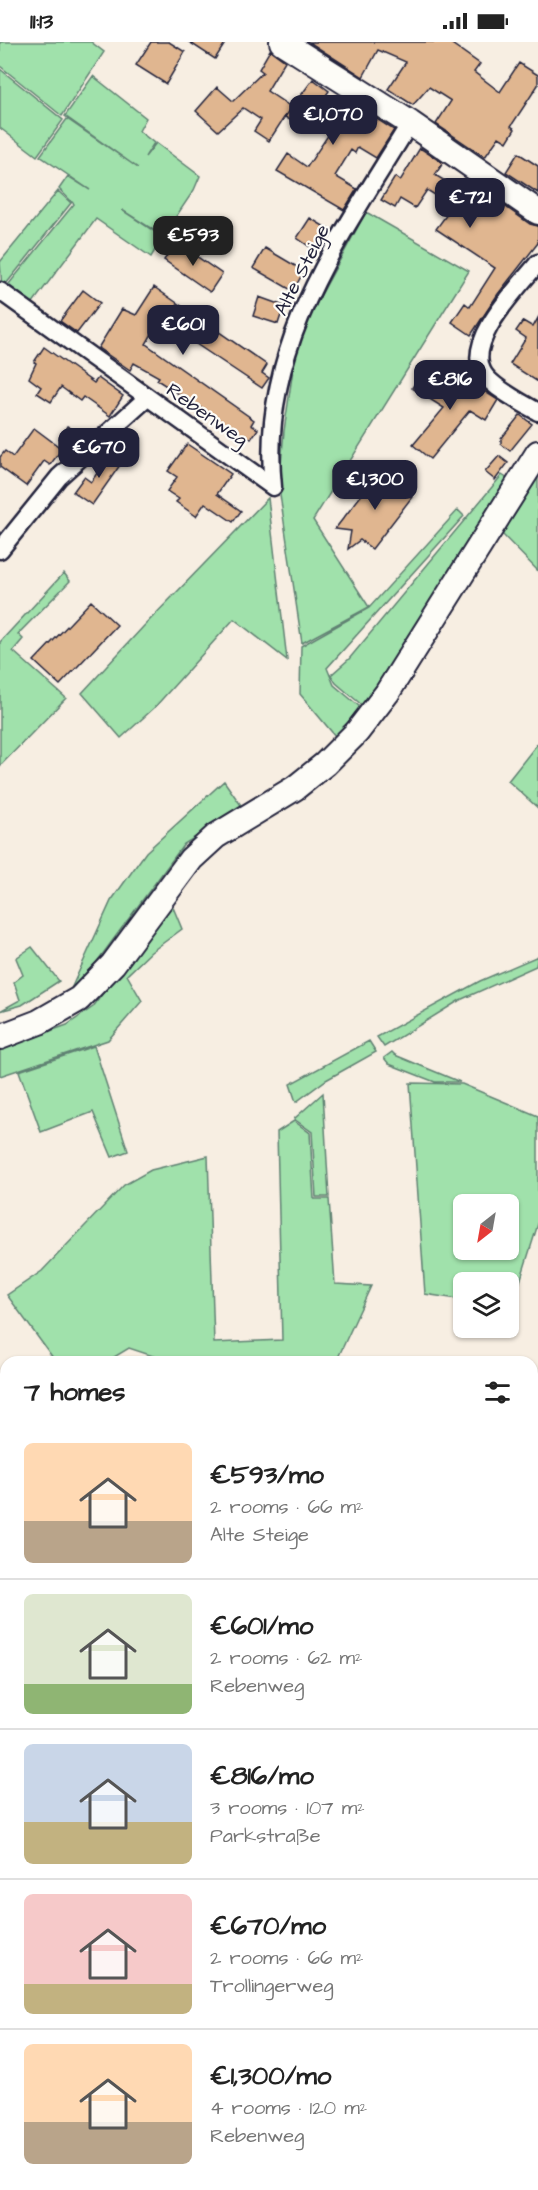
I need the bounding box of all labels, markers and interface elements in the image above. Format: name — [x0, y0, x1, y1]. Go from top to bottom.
text: 11:13 — [30, 6, 53, 37]
pin: €1,070 — [284, 95, 382, 146]
text: €1,070 — [303, 100, 363, 128]
pin: €721 — [434, 178, 506, 229]
text: €721 — [449, 183, 491, 211]
pin: €593 — [157, 216, 229, 267]
street label: Alte Steige — [267, 219, 338, 321]
text: €593 — [167, 221, 219, 249]
pin: €601 — [147, 305, 219, 356]
text: €601 — [161, 310, 205, 338]
pin: €816 — [414, 360, 486, 411]
text: €816 — [428, 365, 472, 393]
street label: Rebenweg — [160, 376, 254, 454]
pin: €670 — [63, 428, 135, 479]
text: €670 — [72, 433, 126, 461]
pin: €1,300 — [326, 460, 424, 511]
text: €1,300 — [346, 465, 404, 493]
north arrow — [453, 1194, 519, 1260]
map controls — [453, 1194, 519, 1338]
button: layers — [453, 1272, 519, 1338]
text: 7 homes — [24, 1374, 125, 1410]
icon: filters — [481, 1376, 514, 1409]
text: €593/mo — [210, 1457, 324, 1493]
icon: home — [72, 1467, 144, 1539]
text: 2 rooms · 66 m² — [210, 1493, 364, 1521]
text: Alte Steige — [210, 1521, 309, 1549]
text: €601/mo — [210, 1608, 313, 1644]
icon: home — [72, 1618, 144, 1690]
text: 2 rooms · 62 m² — [210, 1644, 362, 1672]
text: Rebenweg — [210, 1672, 304, 1700]
text: €816/mo — [210, 1758, 314, 1794]
icon: home — [72, 1768, 144, 1840]
text: 3 rooms · 107 m² — [210, 1794, 365, 1822]
text: Parkstraße — [210, 1822, 321, 1850]
text: €670/mo — [210, 1908, 326, 1944]
icon: home — [72, 1918, 144, 1990]
text: 2 rooms · 66 m² — [210, 1944, 364, 1972]
text: Trollingerweg — [210, 1972, 334, 2000]
text: €1,300/mo — [210, 2058, 331, 2094]
icon: home — [72, 2068, 144, 2140]
text: 4 rooms · 120 m² — [210, 2094, 367, 2122]
text: Rebenweg — [210, 2122, 304, 2150]

